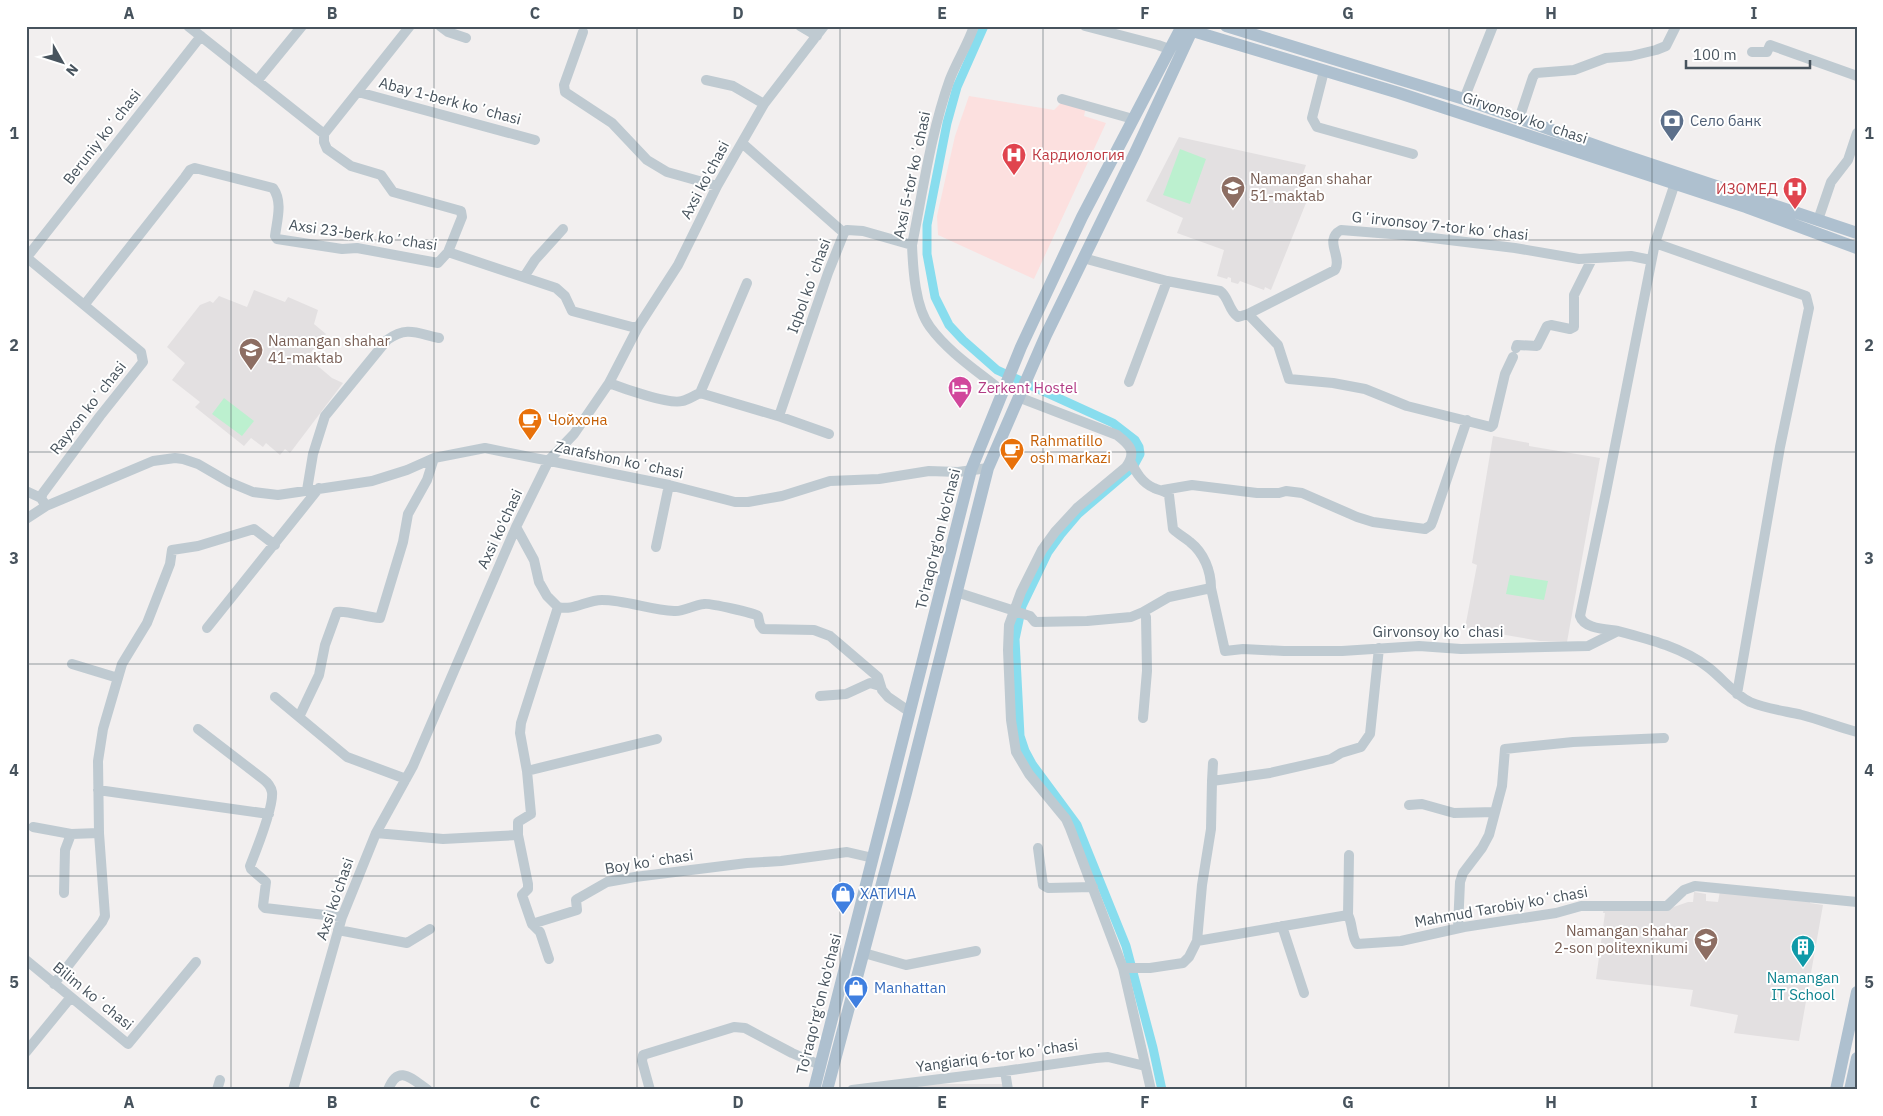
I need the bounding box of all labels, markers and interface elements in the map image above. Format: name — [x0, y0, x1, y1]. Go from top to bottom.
text: A — [124, 3, 135, 23]
text: B — [327, 3, 338, 23]
text: C — [530, 3, 540, 23]
text: D — [732, 3, 744, 23]
text: E — [937, 3, 947, 23]
text: F — [1140, 3, 1150, 23]
text: G — [1342, 3, 1354, 23]
text: H — [1545, 3, 1557, 23]
text: I — [1751, 3, 1758, 23]
north arrow — [38, 38, 88, 88]
scale bar — [1686, 38, 1809, 70]
text: 100 m — [1693, 45, 1737, 64]
text: N — [62, 61, 82, 80]
street label: Аbay 1-berk koʼchasi — [377, 72, 523, 129]
street label: Beruniy koʻchasi — [59, 85, 145, 188]
street label: Girvonsoy koʻchasi — [1460, 87, 1590, 148]
bank icon: Село банк — [1659, 108, 1685, 142]
street label: Аxsi 5-tor koʼchasi — [889, 110, 934, 240]
place label: Село банк — [1690, 111, 1762, 130]
text: 1 — [9, 123, 19, 143]
text: 1 — [1864, 123, 1874, 143]
street label: Axsi ko'chasi — [676, 137, 733, 222]
hospital icon: Кардиология — [1001, 142, 1027, 176]
place label: Кардиология — [1032, 145, 1125, 164]
place label: Namangan shahar 51-maktab — [1250, 169, 1373, 205]
school or university icon: Namangan shahar 51-maktab — [1220, 175, 1246, 209]
hospital icon: ИЗОМЕД — [1782, 176, 1808, 210]
place label: ИЗОМЕД — [1716, 179, 1778, 198]
street label: Gʼirvonsoy 7-tor koʼchasi — [1351, 207, 1529, 244]
street label: Аxsi 23-berk koʼchasi — [288, 215, 439, 254]
street label: Iqbol koʻchasi — [783, 236, 834, 336]
place label: Namangan shahar 41-maktab — [268, 331, 391, 367]
text: 2 — [9, 335, 19, 355]
text: 2 — [1864, 335, 1874, 355]
school or university icon: Namangan shahar 41-maktab — [238, 337, 264, 371]
street label: Rayxon koʻchasi — [45, 357, 130, 458]
hotel icon: Zerkent Hostel — [947, 375, 973, 409]
place label: Zerkent Hostel — [978, 378, 1077, 397]
cafe icon: Чойхона — [517, 407, 543, 441]
place label: Чойхона — [548, 410, 608, 429]
place label: Rahmatillo osh markazi — [1030, 431, 1111, 467]
street label: Zarafshon koʻchasi — [553, 437, 685, 482]
cafe icon: Rahmatillo osh markazi — [999, 437, 1025, 471]
street label: To'raqo'rg'on ko'chasi — [911, 467, 964, 611]
street label: Axsi ko'chasi — [473, 486, 526, 572]
text: 3 — [9, 548, 19, 568]
text: 3 — [1864, 548, 1874, 568]
street label: Girvonsoy koʻchasi — [1373, 622, 1503, 641]
text: 4 — [9, 760, 19, 780]
text: 4 — [1864, 760, 1874, 780]
street label: Boy koʻchasi — [603, 845, 695, 878]
street label: Axsi ko'chasi — [312, 855, 358, 943]
shop icon: ХАТИЧА — [830, 881, 856, 915]
street label: Mahmud Tarobiy koʻchasi — [1413, 882, 1589, 931]
place label: ХАТИЧА — [860, 884, 917, 903]
place label: Namangan shahar 2-son politexnikumi — [1554, 921, 1688, 957]
school or university icon: Namangan shahar 2-son politexnikumi — [1693, 927, 1719, 961]
street label: To'raqo'rg'on ko'chasi — [792, 932, 845, 1076]
building icon: Namangan IT School — [1790, 934, 1816, 968]
street label: Bilim koʻchasi — [49, 957, 137, 1034]
place label: Namangan IT School — [1767, 968, 1839, 1004]
text: 5 — [9, 972, 19, 992]
text: 5 — [1864, 972, 1874, 992]
shop icon: Manhattan — [843, 975, 869, 1009]
place label: Manhattan — [874, 978, 946, 997]
street label: Yangiаriq 6-tor koʼchasi — [915, 1035, 1079, 1076]
text: A — [124, 1092, 135, 1112]
text: B — [327, 1092, 338, 1112]
text: C — [530, 1092, 540, 1112]
text: D — [732, 1092, 744, 1112]
text: E — [937, 1092, 947, 1112]
text: F — [1140, 1092, 1150, 1112]
text: G — [1342, 1092, 1354, 1112]
text: H — [1545, 1092, 1557, 1112]
text: I — [1751, 1092, 1758, 1112]

